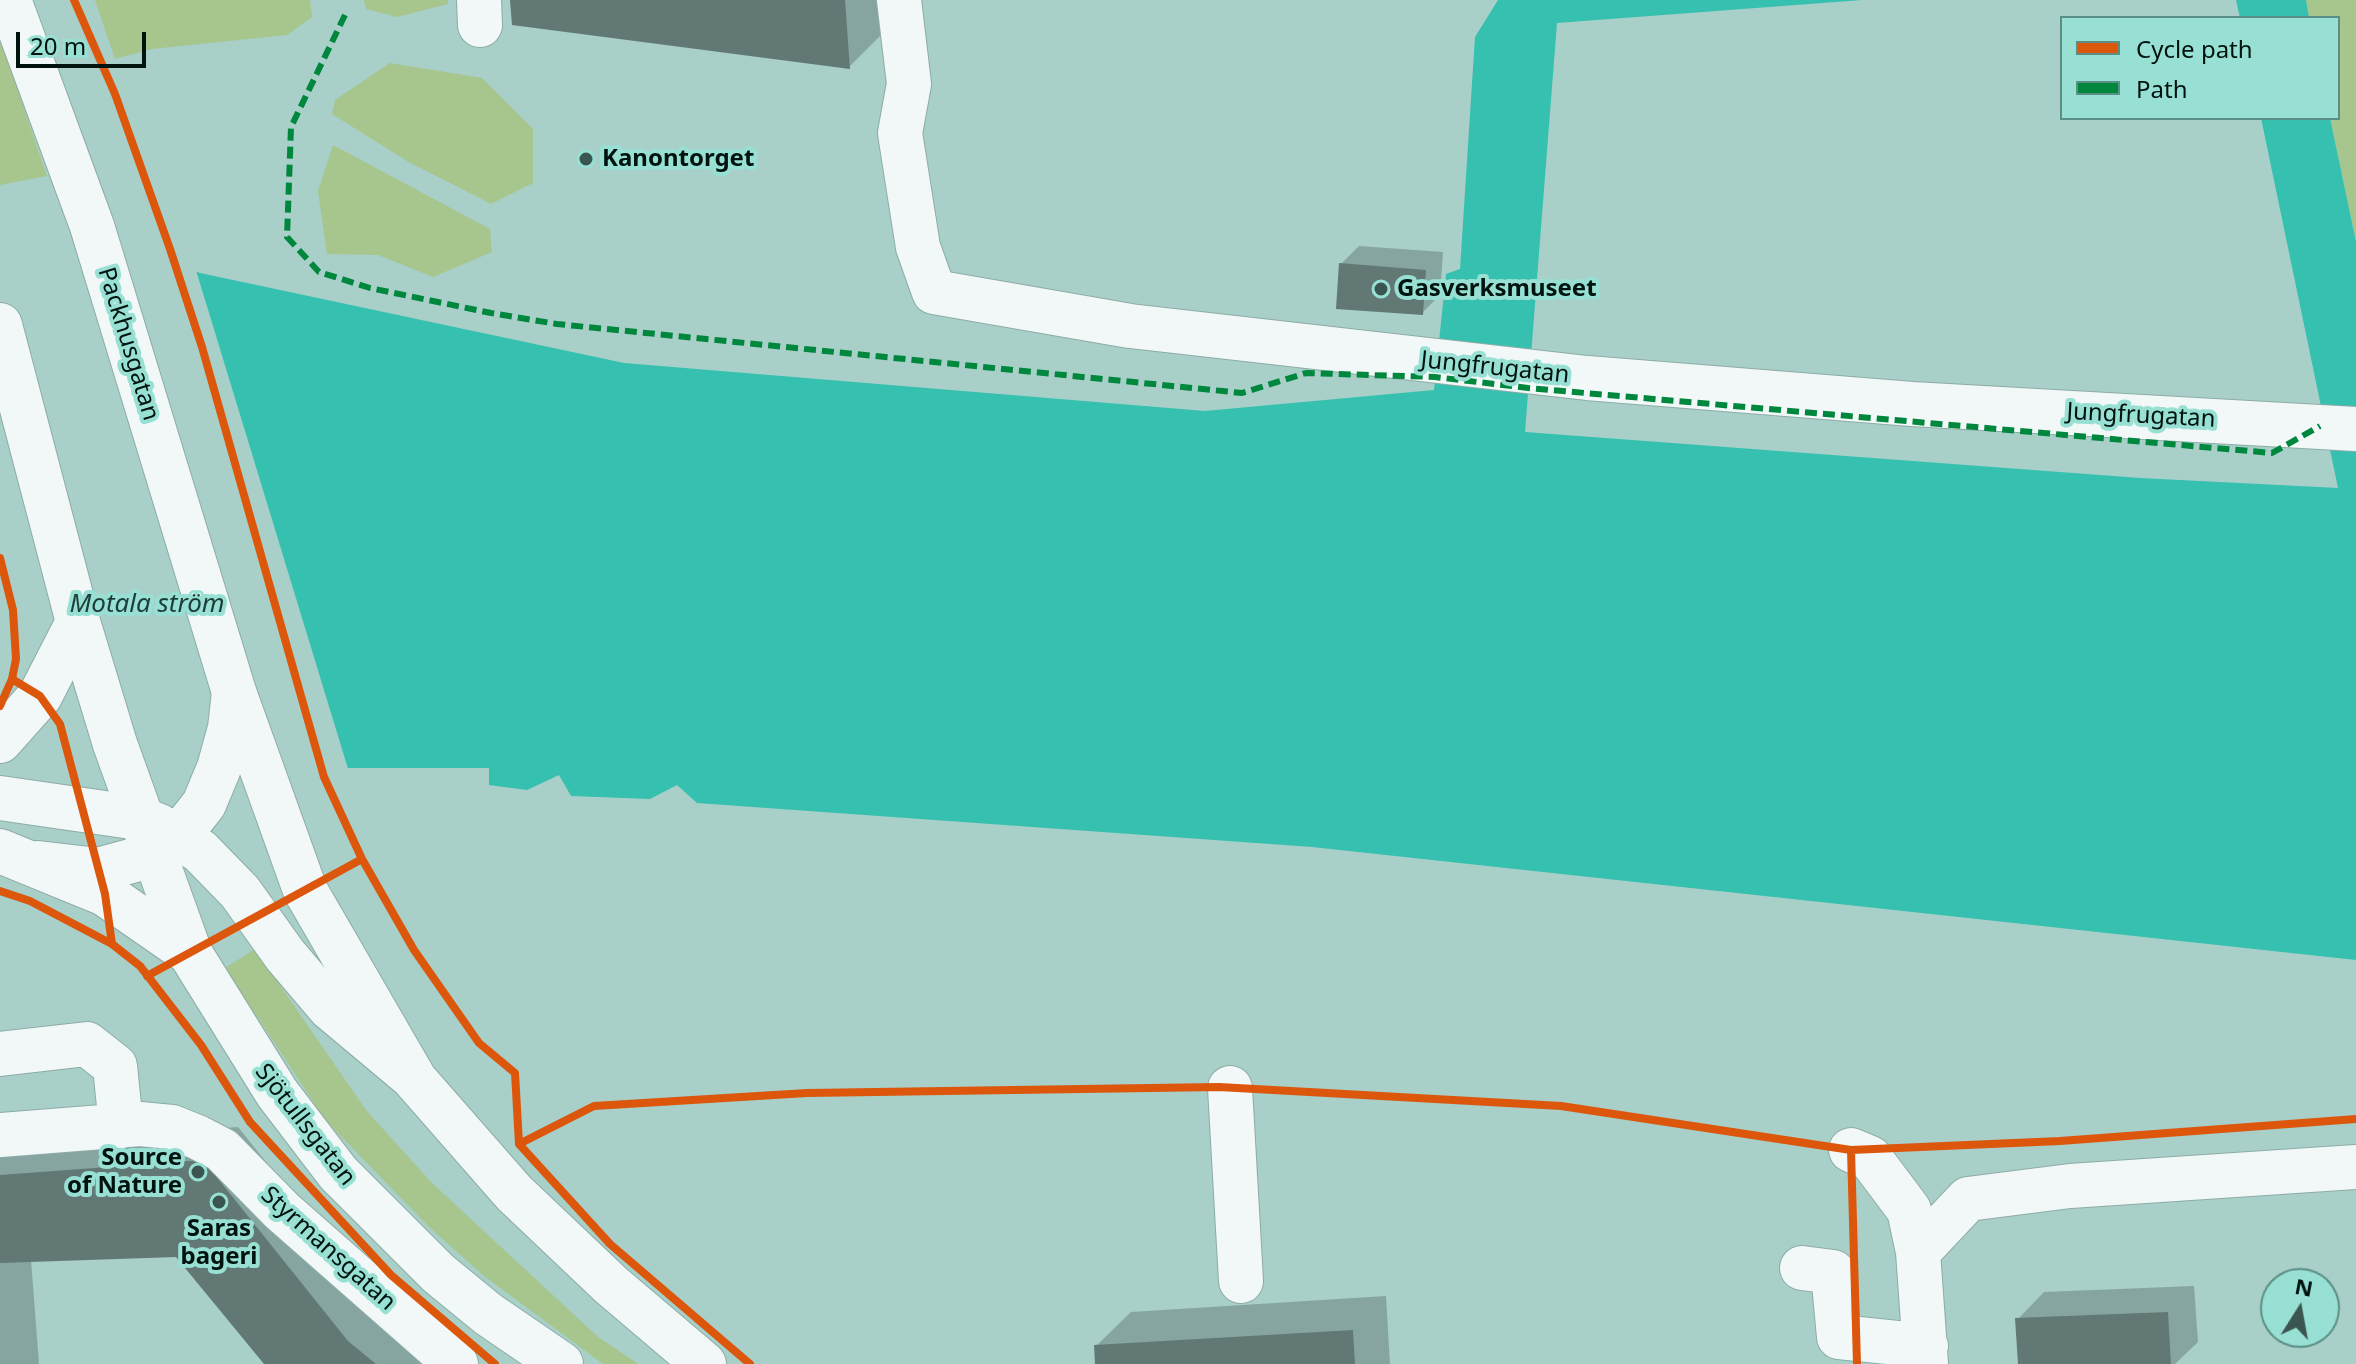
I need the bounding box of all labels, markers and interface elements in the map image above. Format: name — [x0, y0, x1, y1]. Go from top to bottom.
scale bar — [20, 16, 150, 66]
legend — [2060, 16, 2340, 120]
text: 20 m — [30, 29, 86, 62]
text: Cycle path — [2136, 32, 2253, 65]
text: Path — [2136, 72, 2187, 105]
place label: Kanontorget — [602, 145, 754, 173]
marker: Kanontorget — [577, 150, 595, 168]
street label: Packhusgatan — [91, 264, 165, 424]
place label: Gasverksmuseet — [1397, 275, 1597, 303]
marker: Gasverksmuseet — [1372, 280, 1390, 298]
street label: Jungfrugatan — [1419, 346, 1571, 390]
street label: Jungfrugatan — [2066, 398, 2216, 434]
water label: Motala ström — [69, 589, 225, 621]
street label: Sjötullsgatan — [249, 1058, 361, 1192]
place label: Source of Nature — [67, 1144, 182, 1200]
marker: Source of Nature — [189, 1163, 207, 1181]
street label: Styrmansgatan — [255, 1181, 401, 1317]
marker: Saras bageri — [210, 1193, 228, 1211]
place label: Saras bageri — [181, 1215, 257, 1271]
north arrow — [2260, 1268, 2340, 1348]
text: N — [2293, 1270, 2316, 1303]

